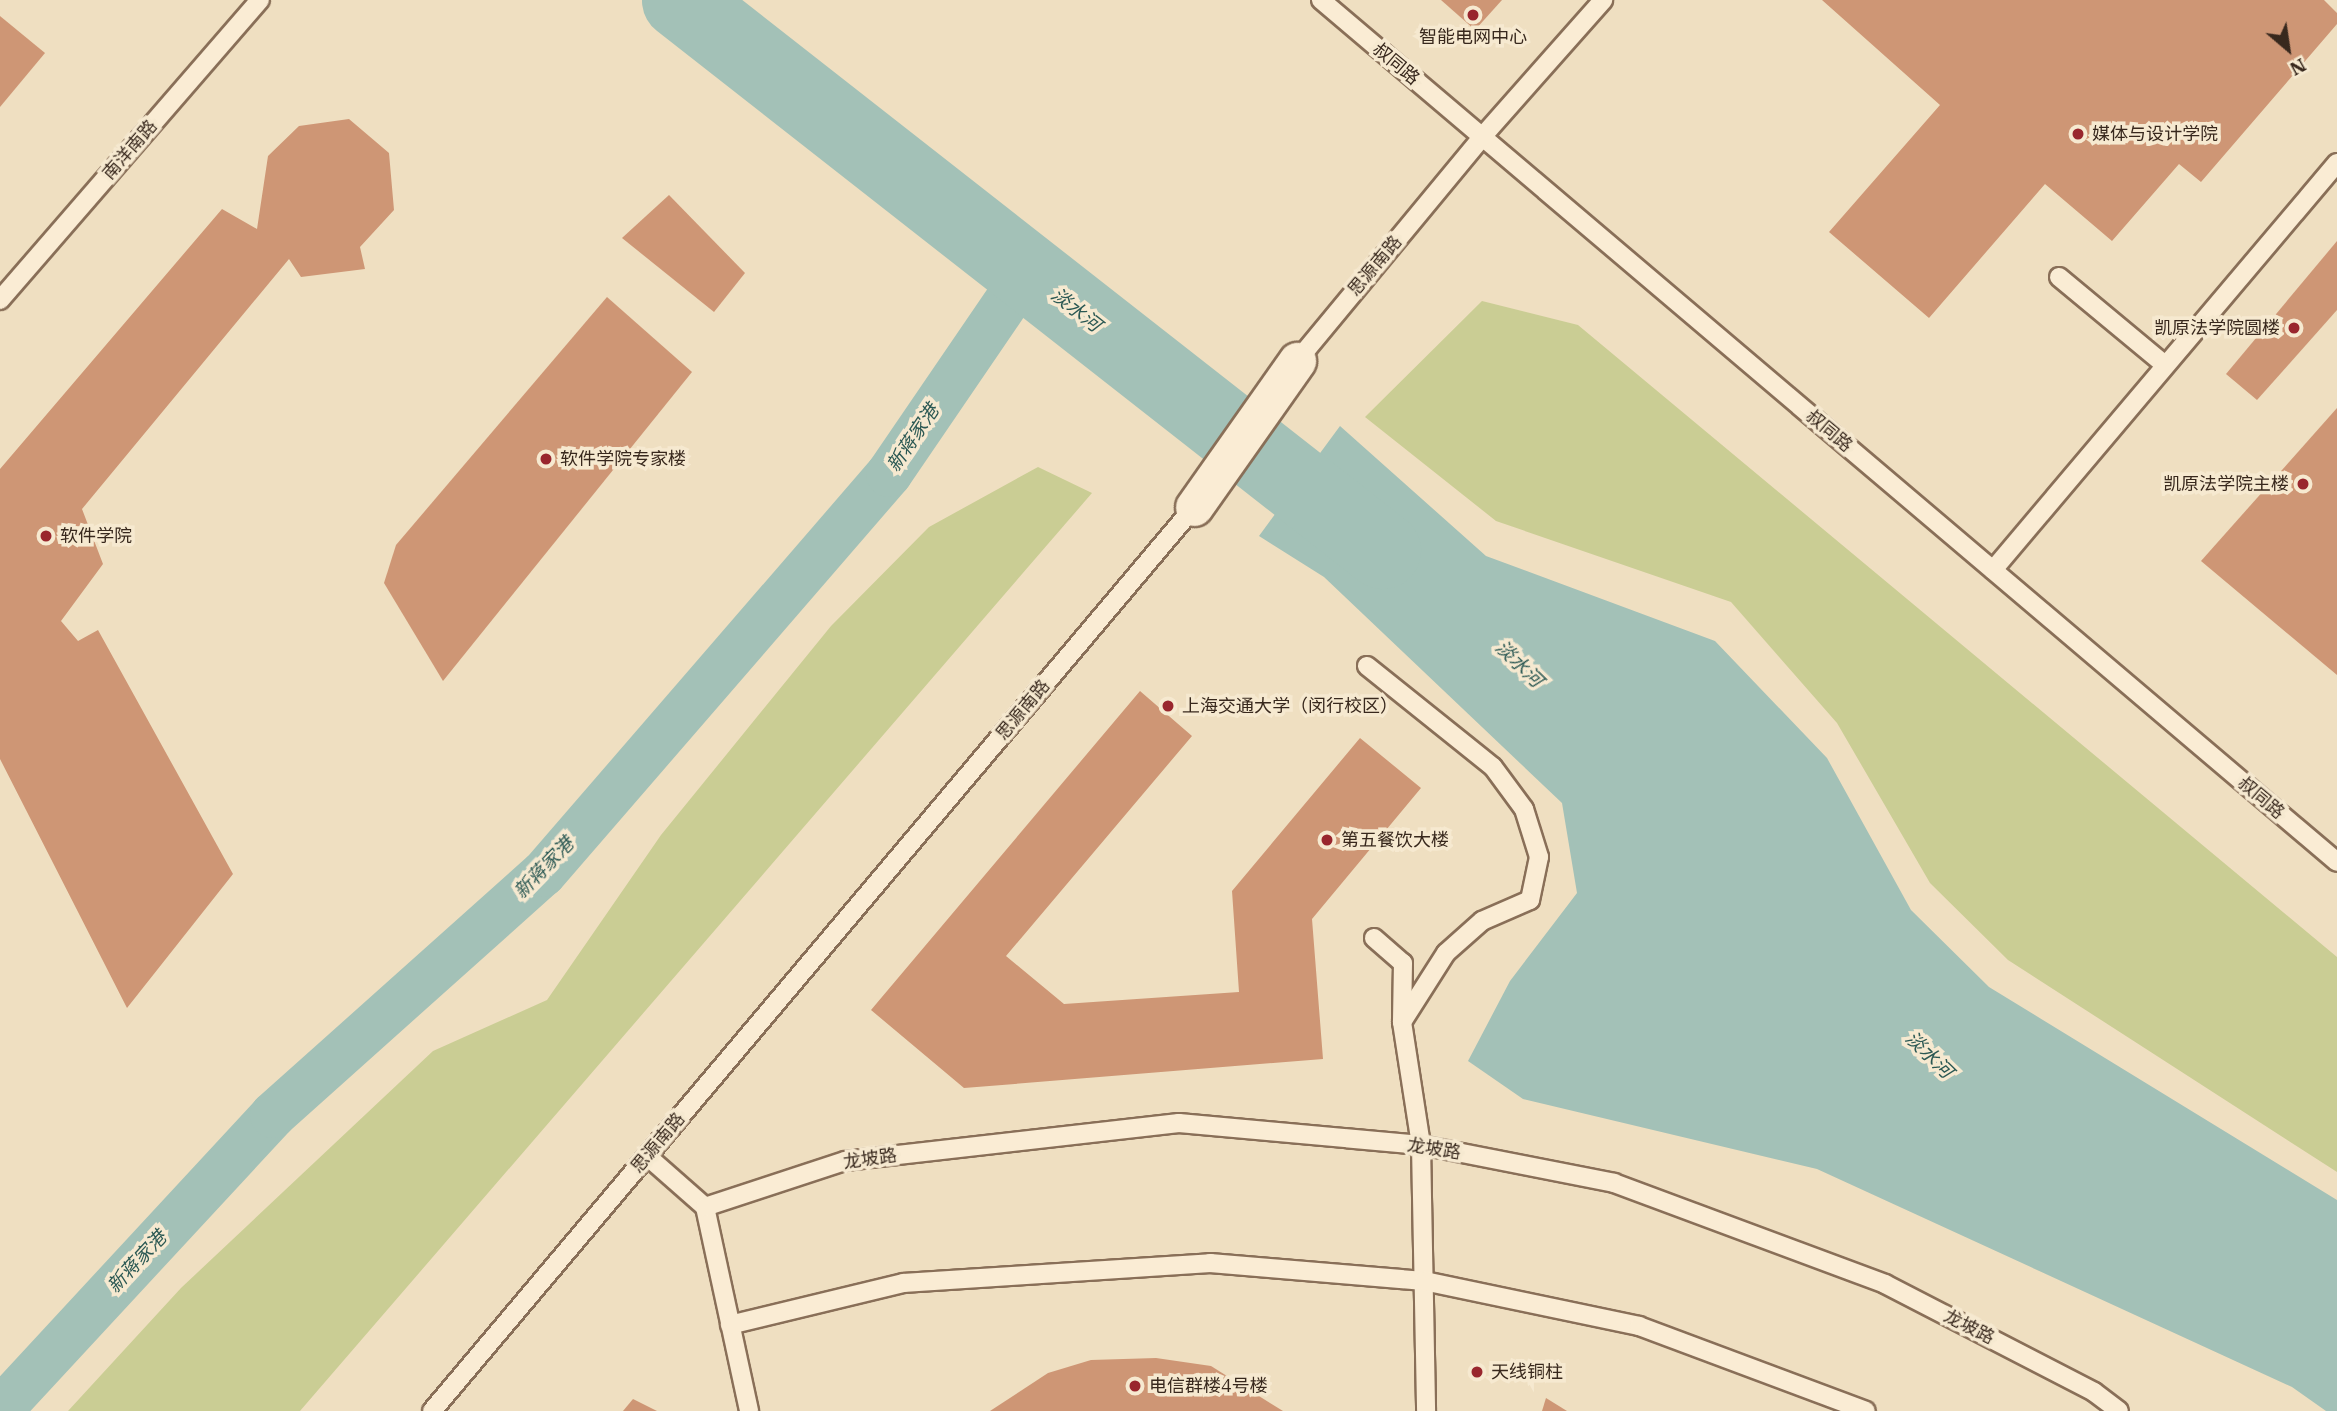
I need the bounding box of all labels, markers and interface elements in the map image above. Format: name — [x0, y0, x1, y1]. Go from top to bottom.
marker: 智能电网中心 — [1465, 7, 1481, 23]
north arrow — [2253, 14, 2323, 84]
place label: 智能电网中心 — [1419, 26, 1527, 48]
street label: 叔同路 — [1368, 38, 1424, 90]
text: N — [2286, 53, 2311, 82]
street label: 南洋南路 — [98, 116, 162, 184]
place label: 媒体与设计学院 — [2092, 123, 2218, 145]
marker: 媒体与设计学院 — [2070, 126, 2086, 142]
street label: 思源南路 — [1344, 231, 1406, 301]
water label: 淡水河 — [1047, 283, 1105, 337]
place label: 凯原法学院圆楼 — [2154, 317, 2280, 339]
marker: 凯原法学院圆楼 — [2286, 320, 2302, 336]
water label: 新蒋家港 — [882, 400, 944, 476]
street label: 叔同路 — [1801, 405, 1857, 457]
place label: 软件学院专家楼 — [560, 448, 686, 470]
marker: 软件学院专家楼 — [538, 451, 554, 467]
place label: 凯原法学院主楼 — [2163, 473, 2289, 495]
marker: 凯原法学院主楼 — [2295, 476, 2311, 492]
place label: 软件学院 — [60, 525, 132, 547]
marker: 软件学院 — [38, 528, 54, 544]
water label: 淡水河 — [1491, 636, 1547, 692]
street label: 思源南路 — [992, 675, 1054, 745]
place label: 上海交通大学（闵行校区） — [1182, 695, 1398, 717]
marker: 上海交通大学（闵行校区） — [1160, 698, 1176, 714]
street label: 叔同路 — [2233, 772, 2289, 824]
place label: 第五餐饮大楼 — [1341, 829, 1449, 851]
marker: 第五餐饮大楼 — [1319, 832, 1335, 848]
water label: 新蒋家港 — [509, 833, 579, 903]
water label: 淡水河 — [1901, 1027, 1957, 1083]
street label: 思源南路 — [627, 1108, 689, 1178]
street label: 龙坡路 — [1406, 1134, 1462, 1164]
street label: 龙坡路 — [842, 1145, 898, 1173]
water label: 新蒋家港 — [103, 1226, 171, 1298]
street label: 龙坡路 — [1940, 1305, 1998, 1349]
place label: 天线铜柱 — [1491, 1361, 1563, 1383]
marker: 天线铜柱 — [1469, 1364, 1485, 1380]
place label: 电信群楼4号楼 — [1149, 1375, 1268, 1397]
marker: 电信群楼4号楼 — [1127, 1378, 1143, 1394]

